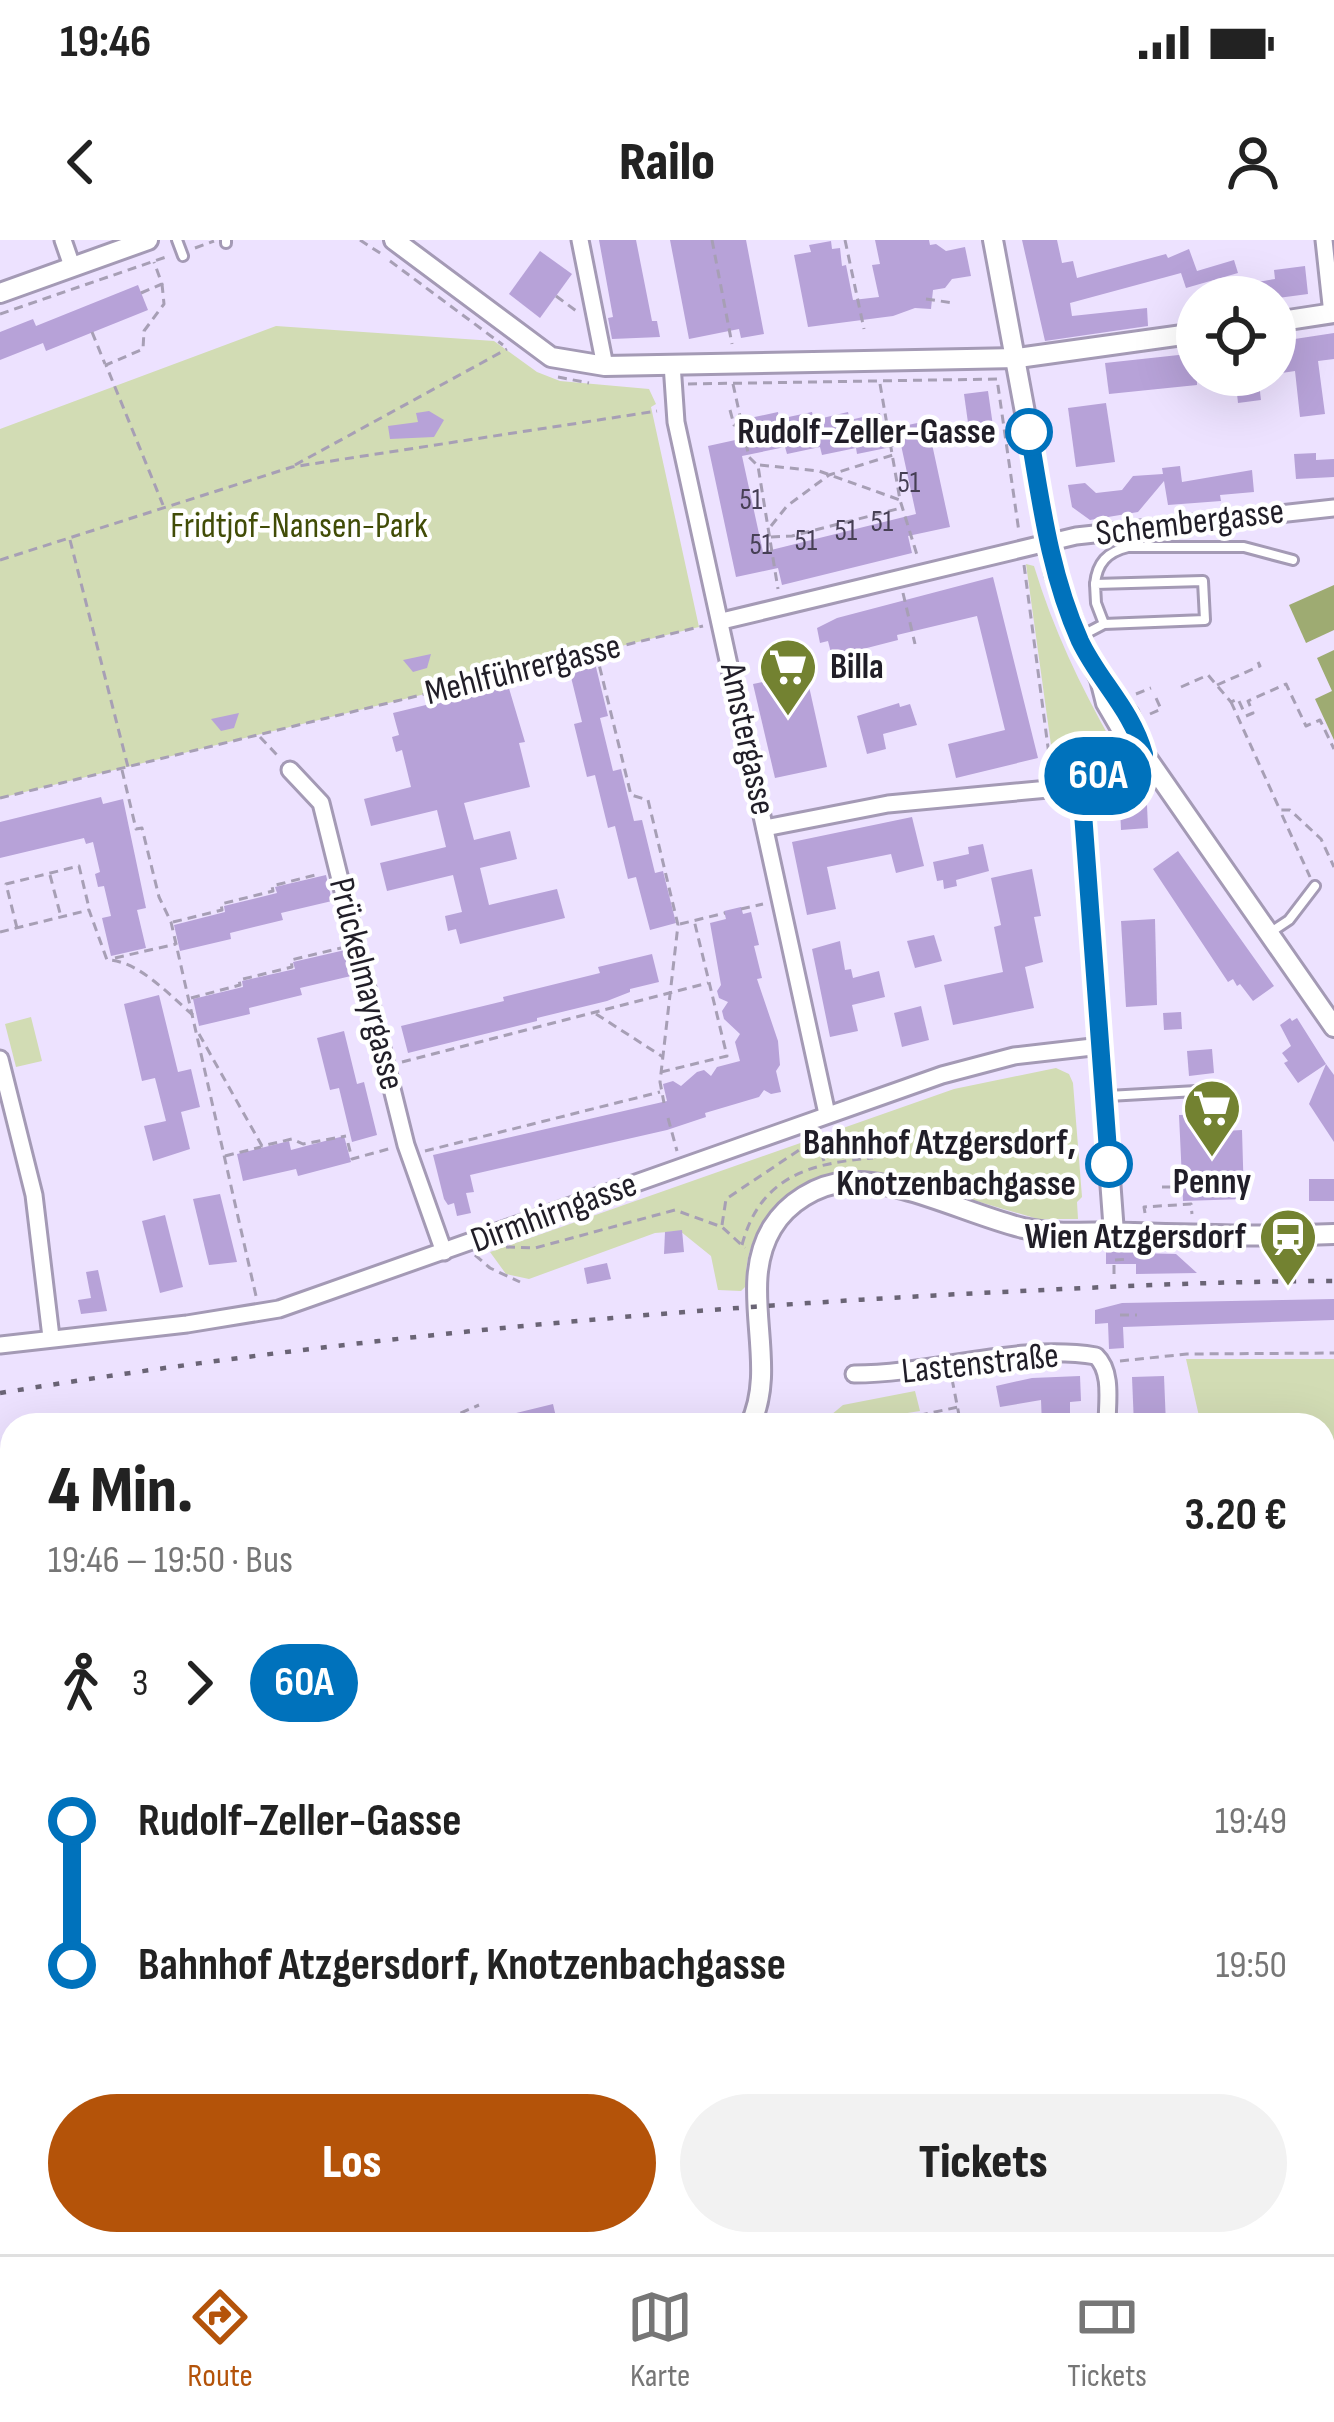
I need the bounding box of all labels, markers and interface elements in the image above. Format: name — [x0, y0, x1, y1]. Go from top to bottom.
text: 19:46 — [60, 15, 151, 70]
icon: back — [48, 129, 114, 195]
icon: person — [1220, 129, 1286, 195]
text: Railo — [619, 130, 715, 195]
map controls — [1176, 276, 1296, 396]
button: locate — [1176, 276, 1296, 396]
marker: Rudolf-Zeller-Gasse — [1007, 410, 1051, 454]
place label: Rudolf-Zeller-Gasse — [737, 411, 996, 454]
house number: 51 — [898, 465, 921, 501]
house number: 51 — [740, 482, 763, 518]
street label: Schembergasse — [1093, 490, 1287, 556]
house number: 51 — [871, 504, 894, 540]
park label: Fridtjof-Nansen-Park — [170, 505, 428, 548]
house number: 51 — [835, 513, 858, 549]
house number: 51 — [795, 523, 818, 559]
house number: 51 — [750, 527, 773, 563]
street label: Mehlführergasse — [421, 625, 625, 715]
supermarket icon: Billa — [757, 636, 819, 718]
place label: Billa — [830, 646, 884, 689]
street label: Amstergasse — [710, 658, 784, 819]
line badge: 60A — [1029, 737, 1167, 815]
text: 60A — [1068, 750, 1128, 801]
street label: Prückelmayrgasse — [319, 874, 413, 1094]
supermarket icon: Penny — [1181, 1077, 1243, 1159]
place label: Bahnhof Atzgersdorf, Knotzenbachgasse — [803, 1122, 1076, 1206]
marker: Bahnhof Atzgersdorf, Knotzenbachgasse — [1087, 1142, 1131, 1186]
place label: Penny — [1173, 1161, 1251, 1204]
street label: Dirmhirngasse — [465, 1163, 643, 1263]
station icon: Wien Atzgersdorf — [1257, 1206, 1319, 1288]
place label: Wien Atzgersdorf — [1024, 1216, 1247, 1259]
street label: Lastenstraße — [899, 1334, 1061, 1394]
text: 4 Min. — [48, 1452, 193, 1531]
text: 3.20 € — [1185, 1488, 1287, 1543]
text: 19:46 – 19:50 · Bus — [48, 1537, 293, 1584]
icon: walk — [48, 1650, 114, 1716]
icon: forward — [166, 1650, 232, 1716]
text: 60A — [274, 1657, 334, 1708]
text: 3 — [132, 1660, 148, 1707]
text: Rudolf-Zeller-Gasse — [138, 1794, 462, 1849]
text: 19:49 — [1215, 1798, 1287, 1845]
text: Bahnhof Atzgersdorf, Knotzenbachgasse — [138, 1938, 786, 1993]
text: 19:50 — [1216, 1942, 1287, 1989]
button: Los — [48, 2094, 656, 2232]
button: Tickets — [680, 2094, 1287, 2232]
tab: Route — [187, 2284, 253, 2396]
tab: Karte — [627, 2284, 693, 2396]
tab: Tickets — [1067, 2284, 1147, 2396]

